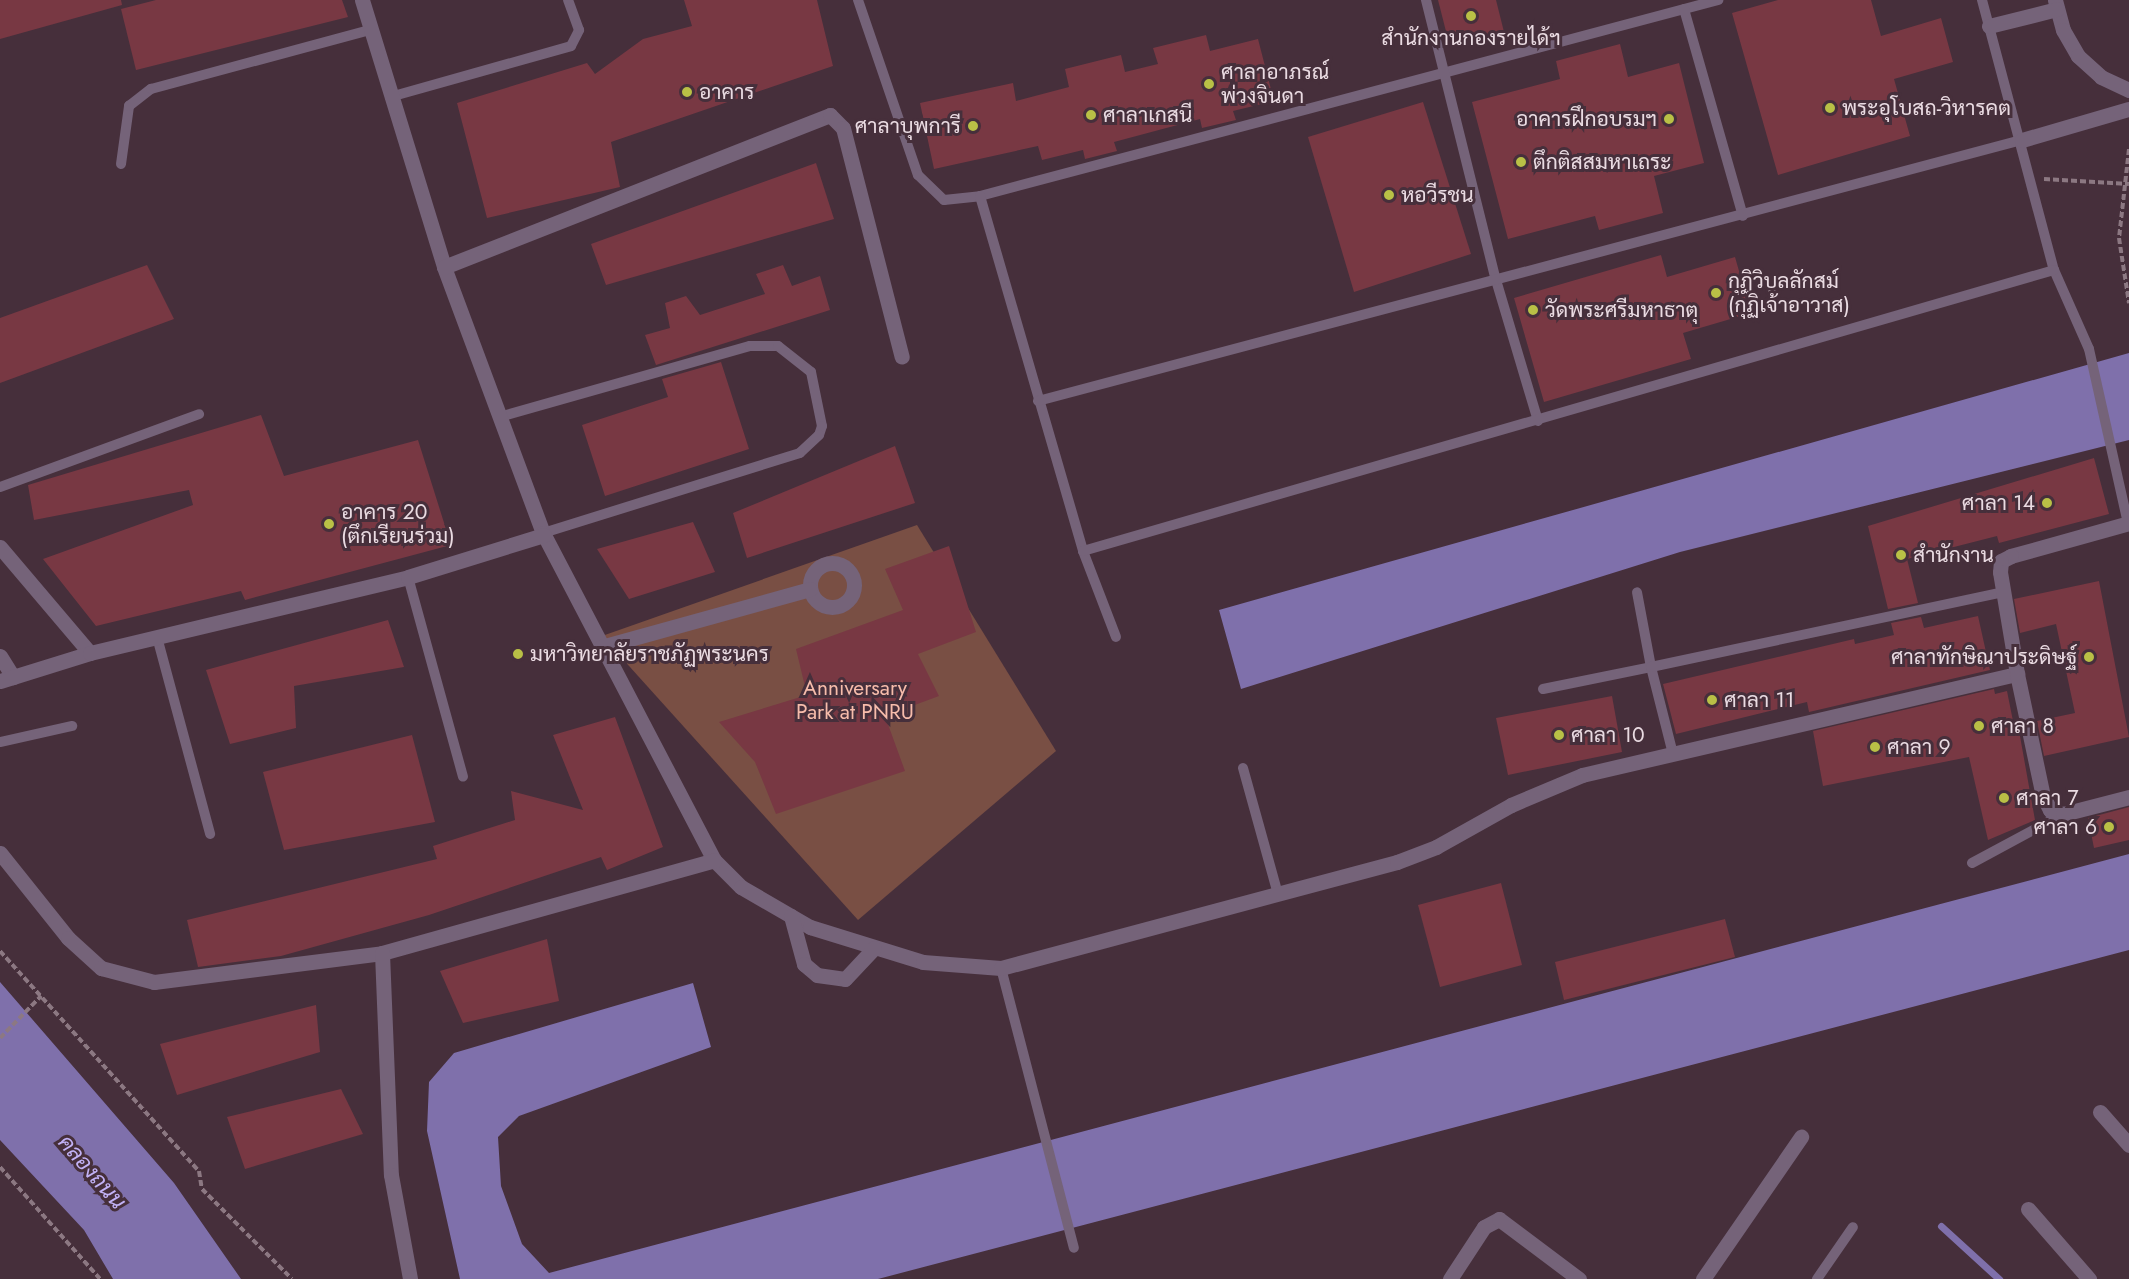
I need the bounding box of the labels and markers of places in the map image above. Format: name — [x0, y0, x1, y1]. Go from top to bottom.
marker: สำนักงานกองรายได้ฯ — [1464, 9, 1478, 23]
place label: สำนักงานกองรายได้ฯ — [1381, 25, 1561, 51]
place label: ศาลาอาภรณ์ พ่วงจินดา — [1221, 59, 1329, 109]
marker: ศาลาอาภรณ์ พ่วงจินดา — [1202, 77, 1216, 91]
place label: อาคาร — [699, 79, 755, 105]
marker: อาคาร — [680, 85, 694, 99]
place label: พระอุโบสถ-วิหารคต — [1842, 95, 2011, 121]
marker: พระอุโบสถ-วิหารคต — [1823, 101, 1837, 115]
place label: ศาลาเกสนี — [1103, 102, 1192, 128]
place label: อาคารฝึกอบรมฯ — [1516, 106, 1657, 132]
marker: ศาลาเกสนี — [1084, 108, 1098, 122]
marker: อาคารฝึกอบรมฯ — [1662, 112, 1676, 126]
place label: ศาลาบุพการี — [855, 113, 961, 139]
marker: ศาลาบุพการี — [966, 119, 980, 133]
place label: ตึกติสสมหาเถระ — [1533, 149, 1671, 175]
marker: ตึกติสสมหาเถระ — [1514, 155, 1528, 169]
place label: หอวีรชน — [1401, 182, 1474, 208]
marker: หอวีรชน — [1382, 188, 1396, 202]
place label: กุฏิวิบูลลักสม์ (กุฏิเจ้าอาวาส) — [1728, 268, 1850, 318]
marker: กุฏิวิบูลลักสม์ (กุฏิเจ้าอาวาส) — [1709, 286, 1723, 300]
place label: วัดพระศรีมหาธาตุ — [1545, 297, 1698, 323]
marker: วัดพระศรีมหาธาตุ — [1526, 303, 1540, 317]
place label: ศาลา 14 — [1962, 490, 2035, 516]
marker: ศาลา 14 — [2040, 496, 2054, 510]
place label: อาคาร 20 (ตึกเรียนร่วม) — [341, 499, 455, 549]
marker: อาคาร 20 (ตึกเรียนร่วม) — [322, 517, 336, 531]
place label: สำนักงาน — [1913, 542, 1994, 568]
marker: สำนักงาน — [1894, 548, 1908, 562]
place label: มหาวิทยาลัยราชภัฏพระนคร — [530, 641, 769, 667]
place label: ศาลาทักษิณาประดิษฐ์ — [1891, 644, 2077, 670]
marker: มหาวิทยาลัยราชภัฏพระนคร — [511, 647, 525, 661]
marker: ศาลาทักษิณาประดิษฐ์ — [2082, 650, 2096, 664]
place label: ศาลา 11 — [1724, 687, 1794, 713]
marker: ศาลา 11 — [1705, 693, 1719, 707]
place label: ศาลา 8 — [1991, 713, 2054, 739]
marker: ศาลา 8 — [1972, 719, 1986, 733]
place label: ศาลา 10 — [1571, 722, 1645, 748]
marker: ศาลา 10 — [1552, 728, 1566, 742]
place label: ศาลา 9 — [1887, 734, 1951, 760]
marker: ศาลา 9 — [1868, 740, 1882, 754]
place label: ศาลา 7 — [2016, 785, 2079, 811]
marker: ศาลา 7 — [1997, 791, 2011, 805]
place label: ศาลา 6 — [2033, 814, 2097, 840]
marker: ศาลา 6 — [2102, 820, 2116, 834]

